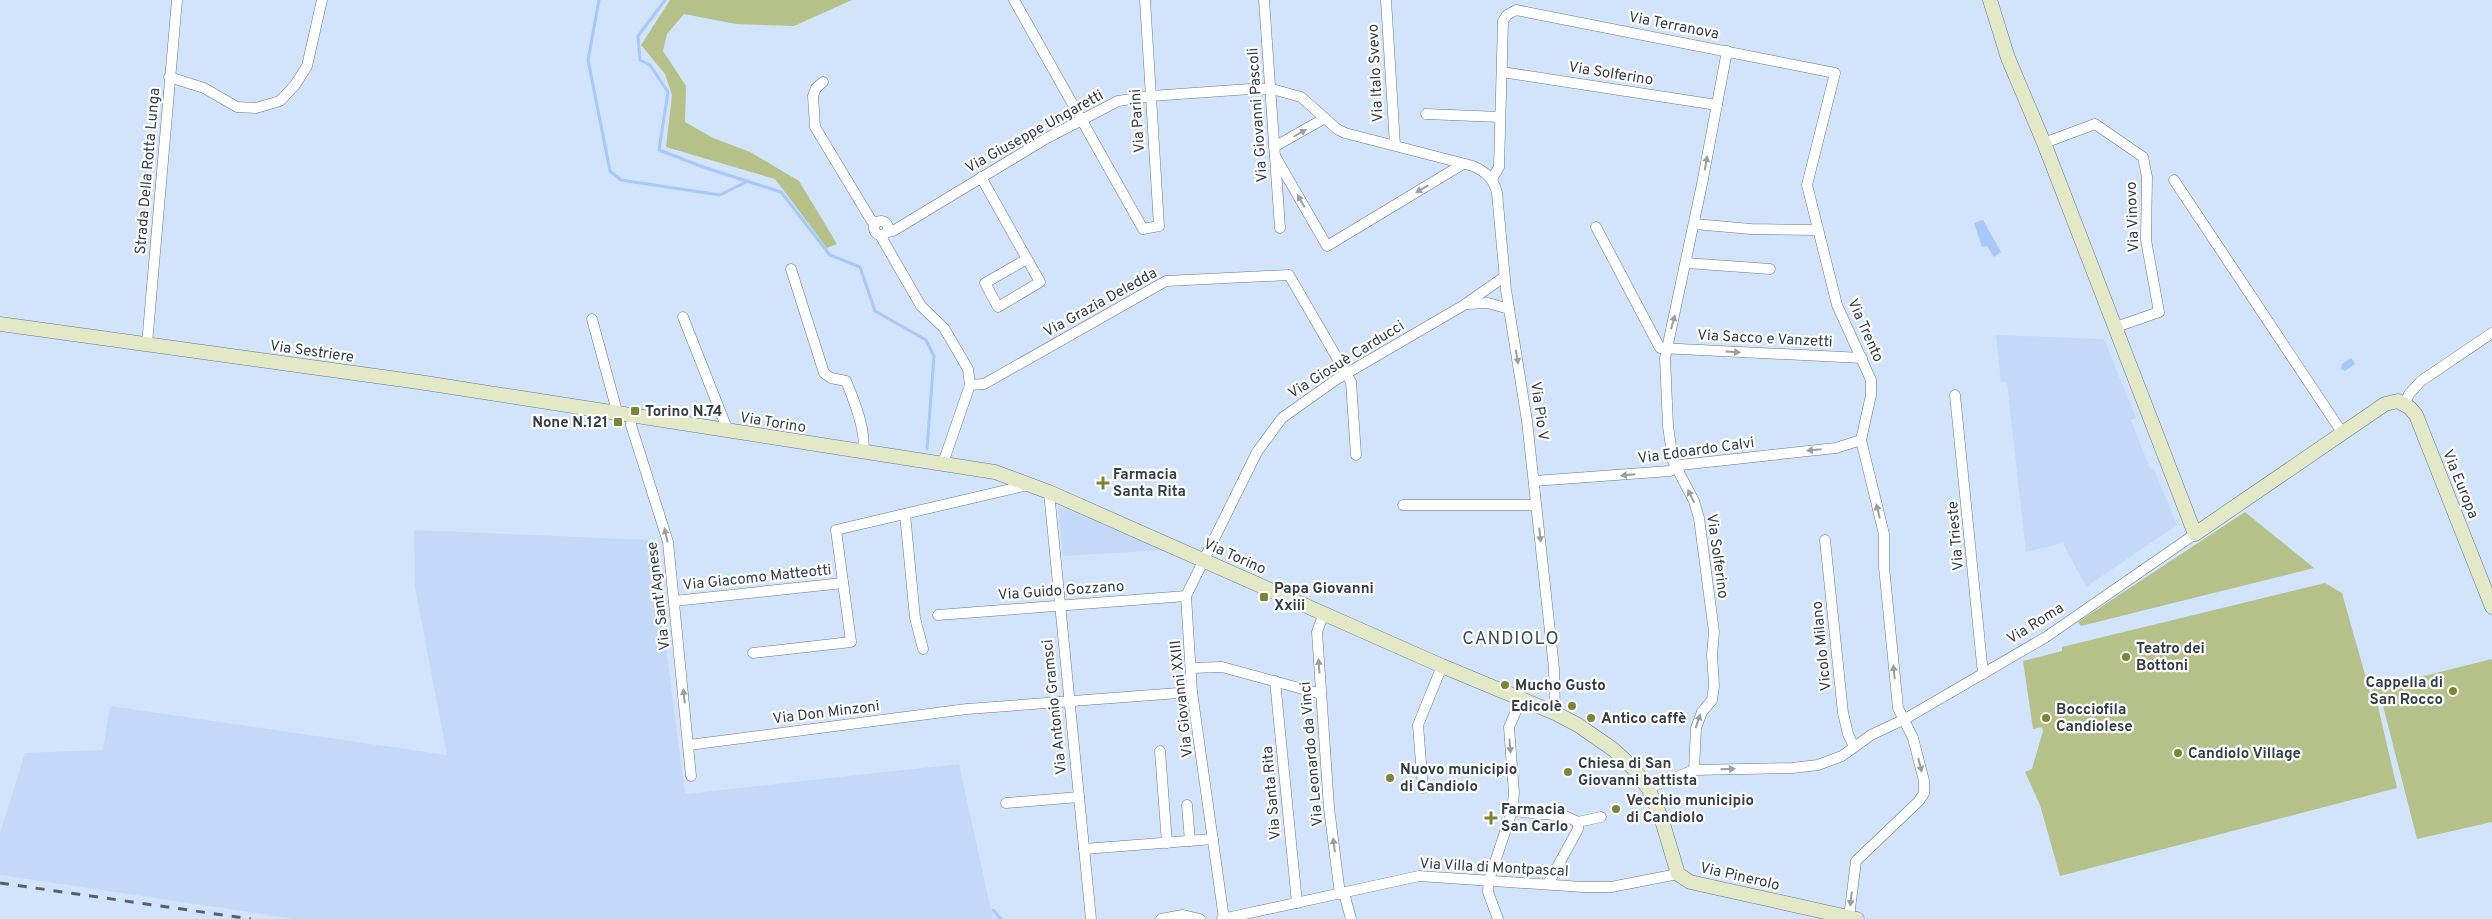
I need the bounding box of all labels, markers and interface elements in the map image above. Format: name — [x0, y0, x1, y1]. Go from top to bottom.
street label: Via Terranova — [1627, 8, 1721, 45]
street label: Via Italo Svevo — [1364, 23, 1389, 123]
street label: Via Giovanni Pascoli — [1244, 47, 1273, 183]
street label: Via Solferino — [1567, 58, 1654, 91]
street label: Via Giuseppe Ungaretti — [962, 86, 1107, 178]
street label: Strada Della Rotta Lunga — [132, 87, 165, 255]
street label: Via Parini — [1127, 88, 1150, 154]
one-way arrow — [1293, 128, 1306, 137]
one-way arrow — [1703, 154, 1711, 170]
street label: Via Vinovo — [2123, 181, 2144, 253]
one-way arrow — [1415, 184, 1428, 193]
one-way arrow — [1296, 195, 1305, 208]
street label: Via Grazia Deledda — [1041, 264, 1161, 342]
street label: Via Trento — [1842, 296, 1887, 365]
one-way arrow — [1670, 314, 1678, 329]
street label: Via Giosuè Carducci — [1285, 317, 1408, 404]
street label: Via Sacco e Vanzetti — [1697, 326, 1833, 353]
street label: Via Sestriere — [268, 337, 355, 368]
one-way arrow — [1725, 348, 1741, 356]
one-way arrow — [1513, 349, 1521, 365]
street label: Via Pio V — [1525, 381, 1552, 442]
place label: Torino N.74 — [645, 403, 722, 422]
marker: Torino N.74 — [629, 405, 641, 417]
street label: Via Torino — [738, 409, 807, 438]
place label: None N.121 — [532, 414, 608, 433]
marker: None N.121 — [612, 416, 624, 428]
street label: Via Edoardo Calvi — [1637, 434, 1756, 469]
one-way arrow — [1806, 446, 1822, 454]
street label: Via Europa — [2437, 447, 2482, 522]
place label: Farmacia Santa Rita — [1113, 466, 1186, 502]
one-way arrow — [1620, 471, 1636, 479]
marker: Farmacia Santa Rita — [1097, 477, 1109, 489]
one-way arrow — [1687, 489, 1695, 503]
street label: Via Trieste — [1944, 500, 1969, 571]
one-way arrow — [1874, 504, 1882, 519]
street label: Via Solferino — [1701, 513, 1732, 600]
one-way arrow — [662, 527, 670, 542]
one-way arrow — [1536, 527, 1544, 543]
street label: Via Torino — [1200, 535, 1269, 580]
street label: Via Sant'Agnese — [643, 540, 676, 651]
street label: Via Giacomo Matteotti — [682, 561, 832, 596]
street label: Via Guido Gozzano — [997, 578, 1125, 605]
place label: Papa Giovanni Xxiii — [1274, 580, 1374, 616]
marker: Papa Giovanni Xxiii — [1258, 591, 1270, 603]
street label: Via Roma — [2004, 599, 2068, 649]
street label: Vicolo Milano — [1808, 600, 1837, 692]
district label: CANDIOLO — [1462, 628, 1560, 651]
street label: Via Antonio Gramsci — [1039, 638, 1072, 775]
street label: Via Giovanni XXIII — [1167, 639, 1198, 758]
place label: Teatro dei Bottoni — [2136, 640, 2205, 676]
marker: Teatro dei Bottoni — [2120, 651, 2132, 663]
one-way arrow — [1315, 658, 1323, 674]
one-way arrow — [1890, 664, 1898, 680]
place label: Cappella di San Rocco — [2366, 674, 2443, 710]
place label: Mucho Gusto — [1515, 677, 1606, 696]
marker: Mucho Gusto — [1499, 679, 1511, 691]
street label: Via Leonardo da Vinci — [1297, 681, 1328, 827]
marker: Cappella di San Rocco — [2447, 685, 2459, 697]
one-way arrow — [680, 688, 688, 704]
street label: Via Don Minzoni — [772, 698, 881, 729]
place label: Edicolè — [1511, 698, 1562, 717]
marker: Edicolè — [1566, 700, 1578, 712]
place label: Bocciofila Candiolese — [2056, 701, 2133, 737]
place label: Antico caffè — [1601, 710, 1686, 729]
marker: Antico caffè — [1585, 712, 1597, 724]
marker: Bocciofila Candiolese — [2040, 712, 2052, 724]
one-way arrow — [1695, 714, 1703, 729]
one-way arrow — [1506, 738, 1514, 754]
street label: Via Santa Rita — [1259, 745, 1286, 841]
place label: Candiolo Village — [2188, 745, 2301, 764]
marker: Candiolo Village — [2172, 747, 2184, 759]
place label: Chiesa di San Giovanni battista — [1578, 755, 1697, 791]
one-way arrow — [1917, 758, 1925, 773]
place label: Nuovo municipio di Candiolo — [1400, 761, 1517, 797]
one-way arrow — [1720, 765, 1736, 773]
marker: Chiesa di San Giovanni battista — [1562, 766, 1574, 778]
marker: Nuovo municipio di Candiolo — [1384, 772, 1396, 784]
place label: Vecchio municipio di Candiolo — [1626, 792, 1754, 828]
place label: Farmacia San Carlo — [1501, 801, 1568, 837]
marker: Vecchio municipio di Candiolo — [1610, 803, 1622, 815]
marker: Farmacia San Carlo — [1485, 812, 1497, 824]
one-way arrow — [1330, 837, 1338, 853]
street label: Via Villa di Montpascal — [1419, 855, 1569, 882]
street label: Via Pinerolo — [1698, 859, 1781, 896]
one-way arrow — [1847, 891, 1855, 907]

